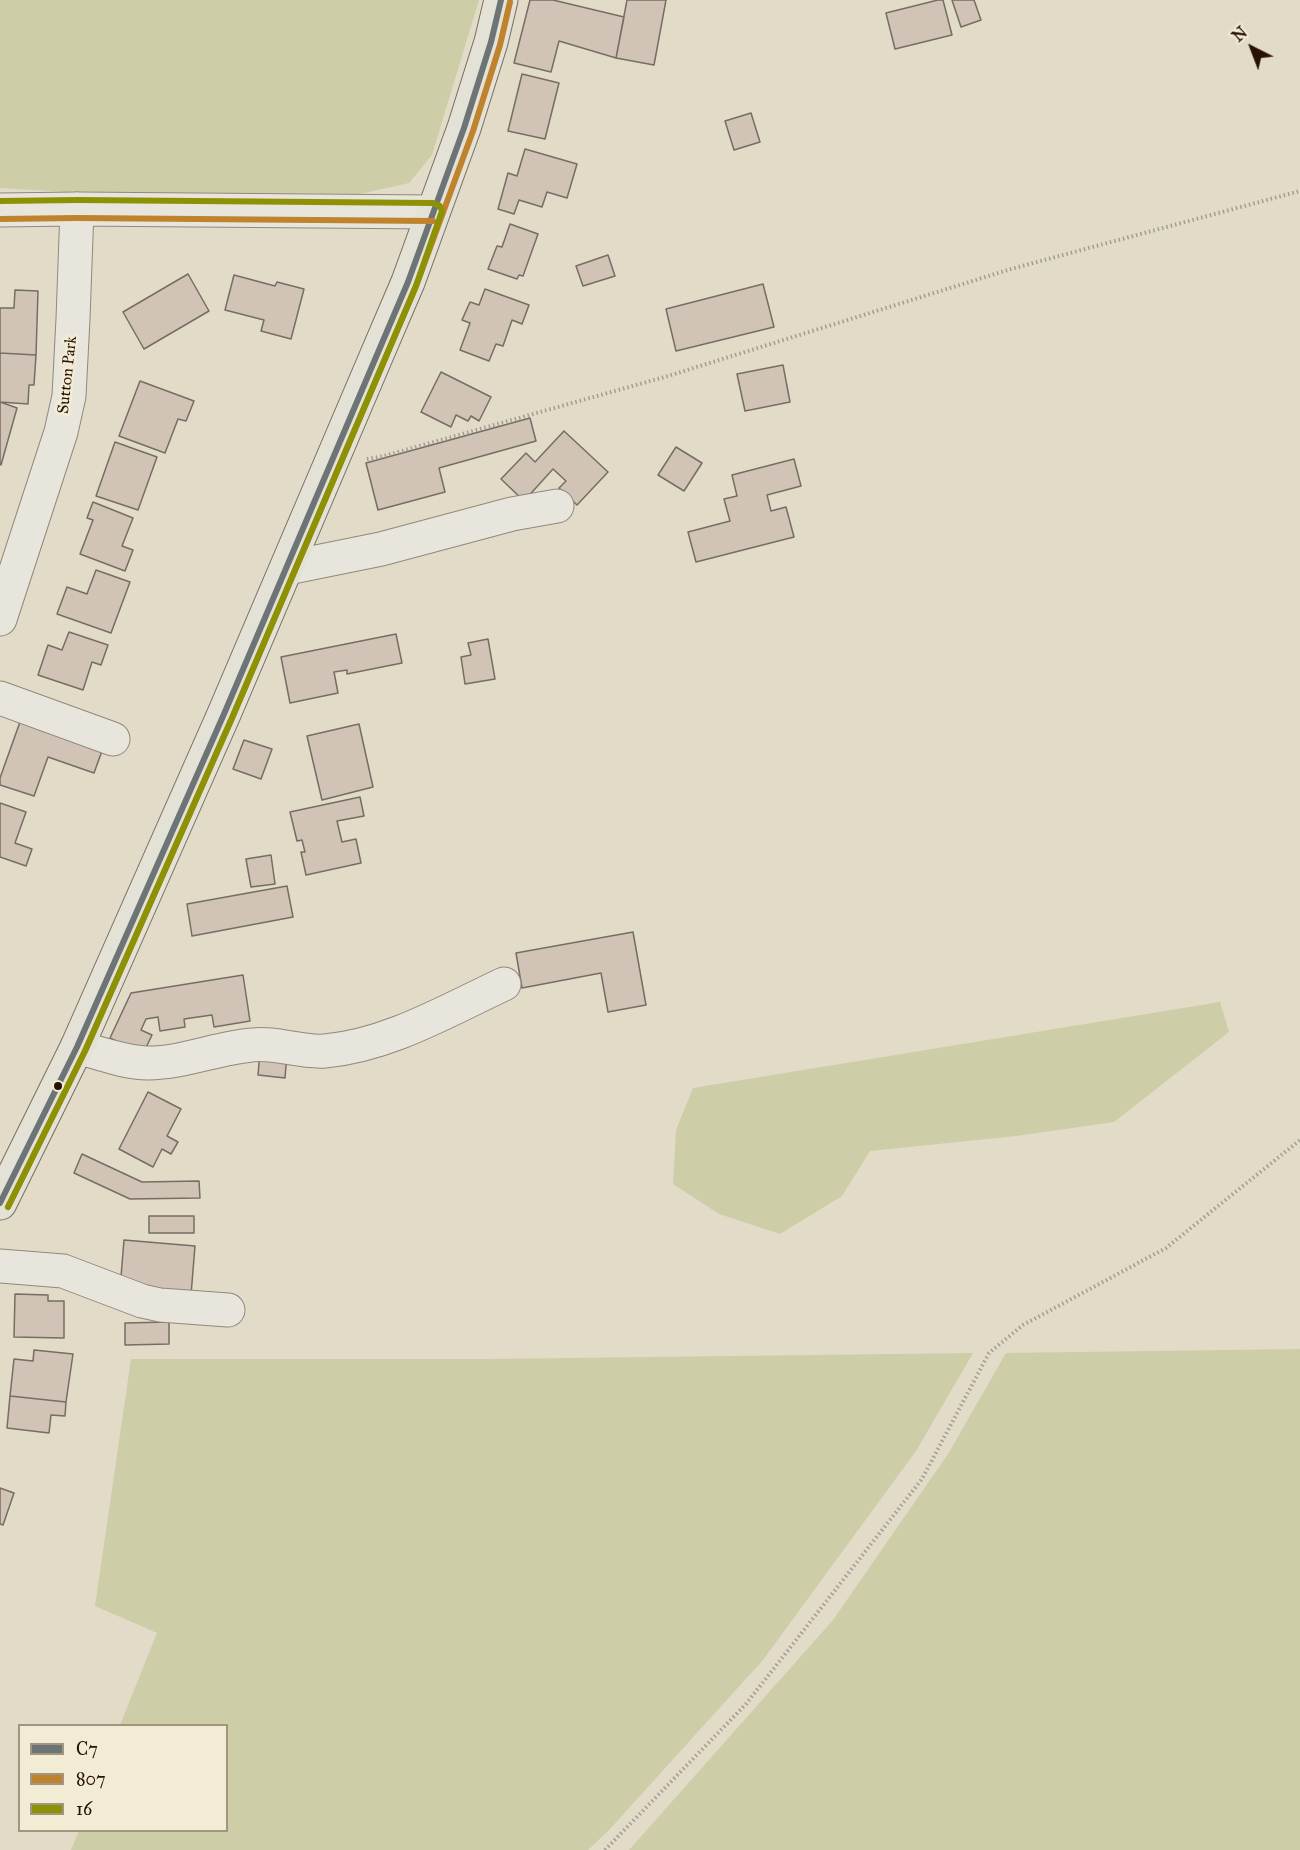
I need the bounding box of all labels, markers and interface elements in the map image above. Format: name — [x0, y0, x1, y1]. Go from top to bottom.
north arrow — [1222, 18, 1282, 78]
text: N — [1228, 23, 1251, 46]
street label: Sutton Park — [54, 335, 82, 415]
unlabelled marker — [52, 1080, 64, 1092]
legend — [18, 1724, 228, 1832]
text: C7 — [76, 1738, 98, 1760]
text: 807 — [76, 1768, 106, 1790]
text: 16 — [76, 1798, 92, 1820]

